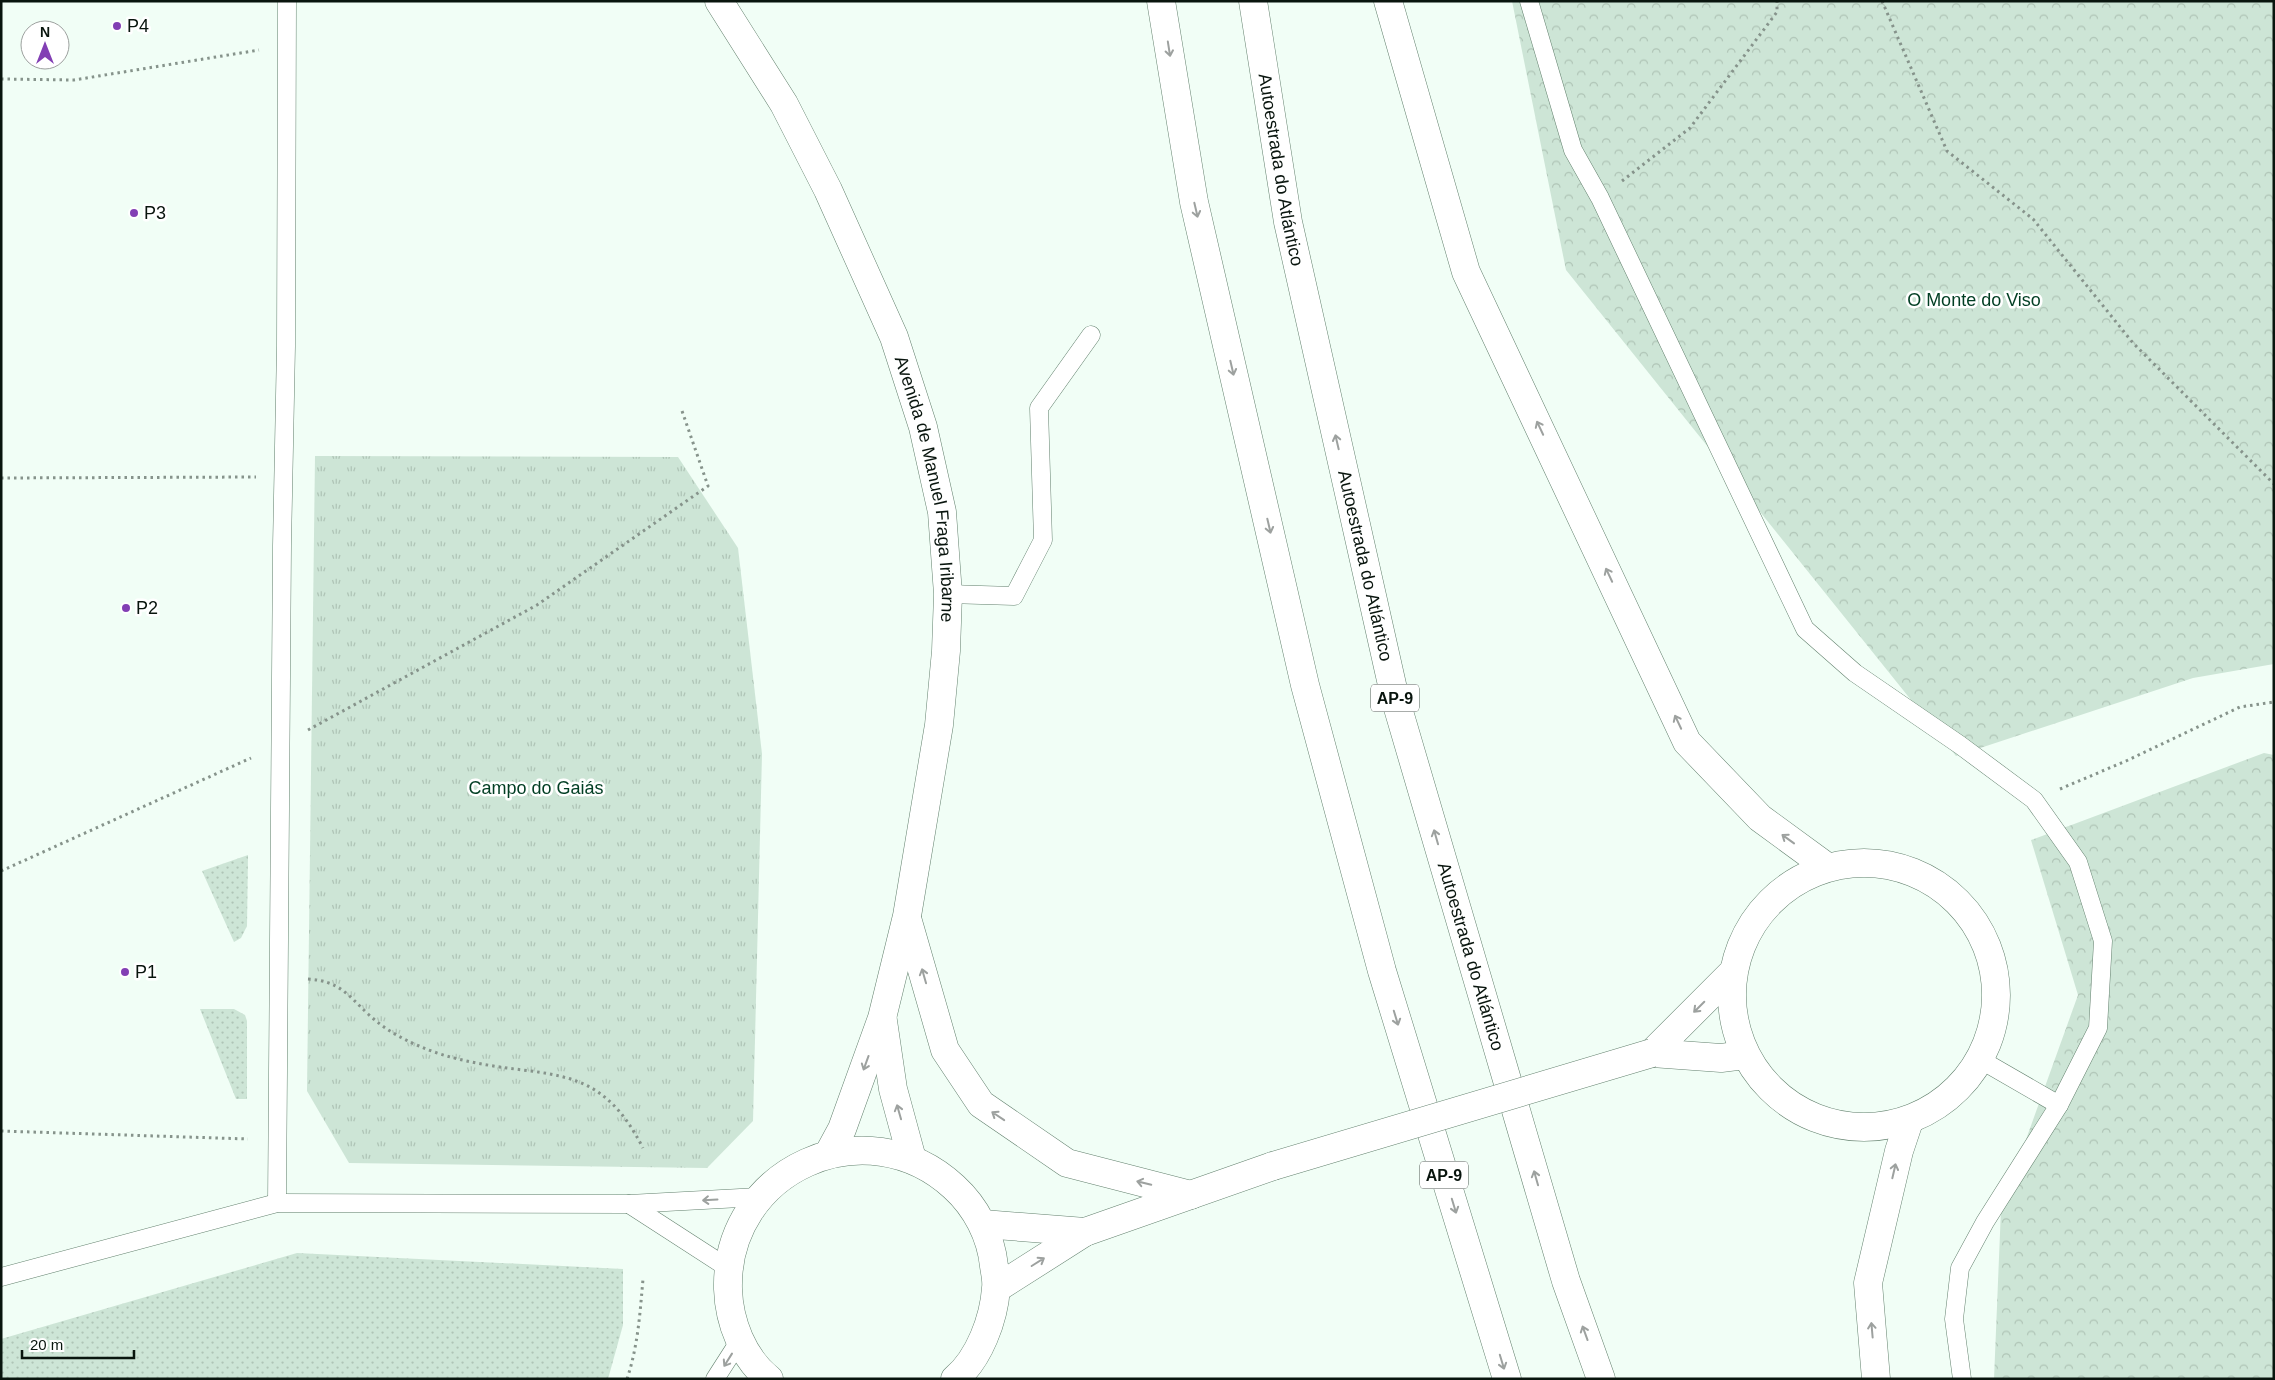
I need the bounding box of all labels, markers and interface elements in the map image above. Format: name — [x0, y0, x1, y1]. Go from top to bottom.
place label: P4 — [127, 16, 149, 36]
north arrow — [20, 20, 70, 70]
marker: P4 — [111, 20, 123, 32]
text: N — [40, 24, 50, 40]
one-way arrow — [1164, 41, 1174, 57]
street label: Autoestrada do Atlántico — [1255, 72, 1308, 268]
one-way arrow — [1192, 201, 1201, 217]
place label: P3 — [144, 203, 166, 223]
marker: P3 — [128, 207, 140, 219]
park label: O Monte do Viso — [1907, 290, 2041, 310]
street label: Avenida de Manuel Fraga Iribarne — [891, 353, 958, 623]
one-way arrow — [1228, 359, 1237, 375]
one-way arrow — [1534, 420, 1544, 435]
one-way arrow — [1332, 435, 1342, 451]
street label: Autoestrada do Atlántico — [1334, 468, 1396, 663]
one-way arrow — [1265, 518, 1274, 534]
one-way arrow — [1603, 568, 1613, 583]
place label: P2 — [136, 598, 158, 618]
marker: P2 — [120, 602, 132, 614]
road number: AP-9 — [1371, 684, 1419, 711]
one-way arrow — [1672, 715, 1682, 730]
park label: Campo do Gaiás — [468, 778, 604, 798]
one-way arrow — [1430, 830, 1440, 846]
one-way arrow — [1782, 833, 1795, 844]
street label: Autoestrada do Atlántico — [1434, 860, 1508, 1053]
place label: P1 — [135, 962, 157, 982]
marker: P1 — [119, 966, 131, 978]
one-way arrow — [919, 969, 929, 985]
one-way arrow — [1692, 1001, 1705, 1013]
one-way arrow — [1392, 1009, 1402, 1025]
one-way arrow — [861, 1055, 870, 1071]
one-way arrow — [894, 1104, 904, 1120]
one-way arrow — [992, 1111, 1006, 1121]
road number: AP-9 — [1420, 1162, 1468, 1188]
one-way arrow — [1890, 1163, 1899, 1179]
one-way arrow — [1531, 1170, 1540, 1186]
one-way arrow — [1136, 1178, 1152, 1187]
one-way arrow — [702, 1195, 718, 1204]
one-way arrow — [1450, 1198, 1460, 1214]
one-way arrow — [1030, 1256, 1044, 1266]
one-way arrow — [1867, 1322, 1877, 1338]
one-way arrow — [1580, 1326, 1589, 1341]
scale bar — [22, 1328, 135, 1360]
text: 20 m — [30, 1336, 63, 1353]
one-way arrow — [722, 1352, 732, 1366]
one-way arrow — [1498, 1353, 1508, 1369]

